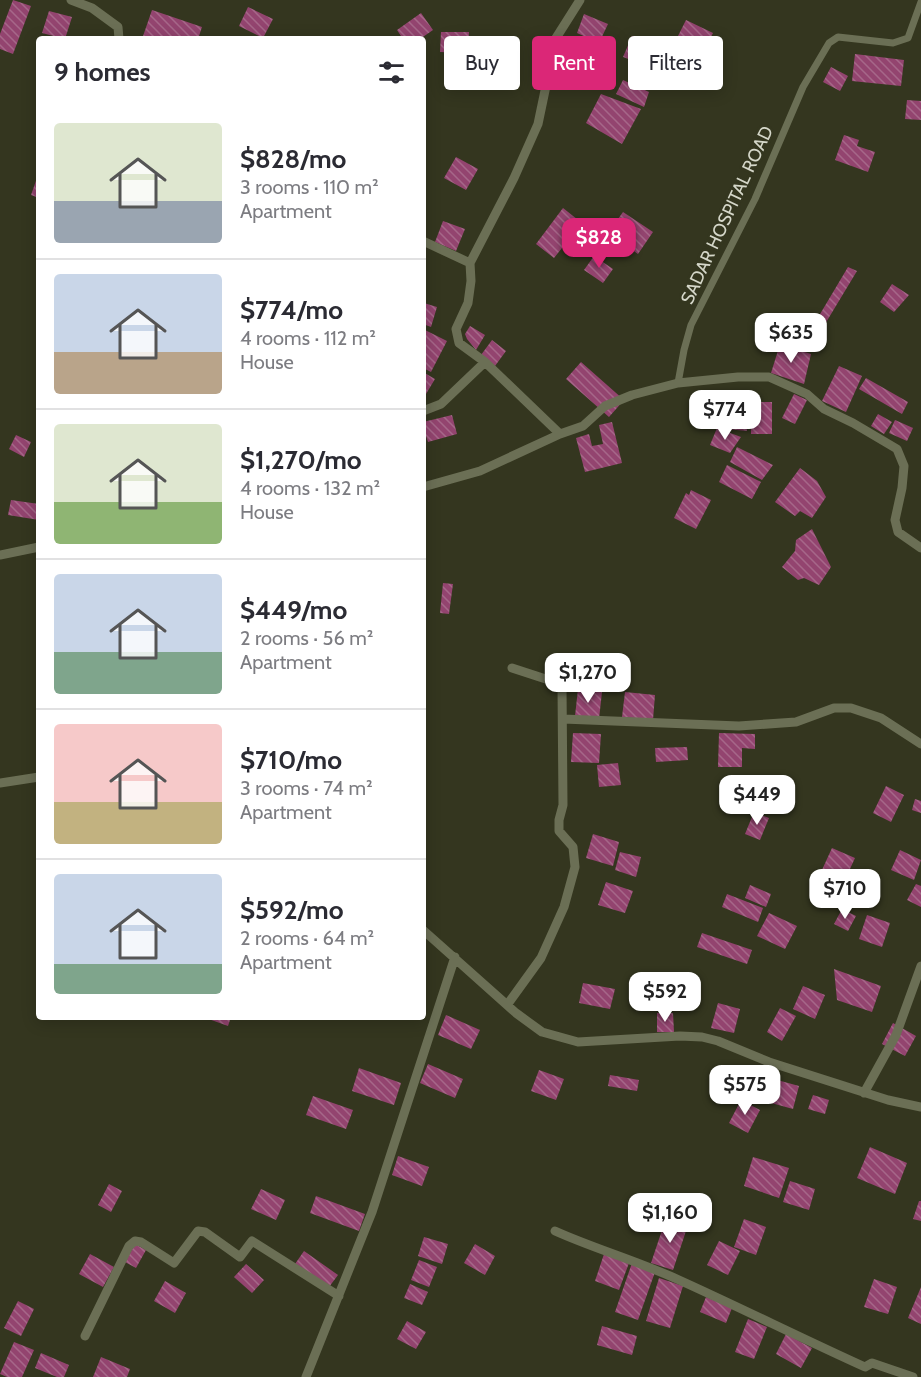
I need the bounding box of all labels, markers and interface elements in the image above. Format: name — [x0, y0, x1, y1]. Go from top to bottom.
chip: Buy — [444, 36, 520, 90]
chip: Rent — [532, 36, 616, 90]
chip: Filters — [628, 36, 723, 90]
text: 9 homes — [54, 56, 151, 88]
icon: filters — [375, 56, 408, 89]
street label: SADAR HOSPITAL ROAD — [676, 122, 778, 308]
text: $828/mo — [240, 143, 346, 175]
icon: home — [102, 147, 174, 219]
text: 3 rooms · 110 m² — [240, 175, 379, 199]
text: Apartment — [240, 199, 332, 223]
pin: $828 — [563, 218, 635, 269]
text: $828 — [576, 225, 622, 249]
text: $774/mo — [240, 294, 343, 326]
icon: home — [102, 298, 174, 370]
pin: $635 — [755, 313, 827, 364]
text: $635 — [769, 320, 813, 344]
text: 4 rooms · 112 m² — [240, 326, 376, 350]
text: House — [240, 350, 294, 374]
pin: $774 — [689, 390, 761, 441]
text: $774 — [703, 397, 747, 421]
text: $1,270/mo — [240, 444, 362, 476]
icon: home — [102, 448, 174, 520]
text: 4 rooms · 132 m² — [240, 476, 380, 500]
text: House — [240, 500, 294, 524]
text: $449/mo — [240, 594, 347, 626]
icon: home — [102, 598, 174, 670]
text: 2 rooms · 56 m² — [240, 626, 373, 650]
text: Apartment — [240, 650, 332, 674]
pin: $1,270 — [539, 653, 637, 704]
text: $1,270 — [559, 660, 617, 684]
text: $710/mo — [240, 744, 342, 776]
icon: home — [102, 748, 174, 820]
pin: $449 — [721, 775, 793, 826]
text: 3 rooms · 74 m² — [240, 776, 373, 800]
text: $449 — [733, 782, 781, 806]
text: Apartment — [240, 800, 332, 824]
pin: $710 — [809, 869, 881, 920]
text: $710 — [823, 876, 867, 900]
text: $592/mo — [240, 894, 343, 926]
icon: home — [102, 898, 174, 970]
text: 2 rooms · 64 m² — [240, 926, 374, 950]
text: Apartment — [240, 950, 332, 974]
pin: $592 — [629, 972, 701, 1023]
text: $592 — [643, 979, 687, 1003]
pin: $575 — [709, 1065, 781, 1116]
text: $575 — [723, 1072, 767, 1096]
pin: $1,160 — [621, 1193, 719, 1244]
text: $1,160 — [642, 1200, 698, 1224]

